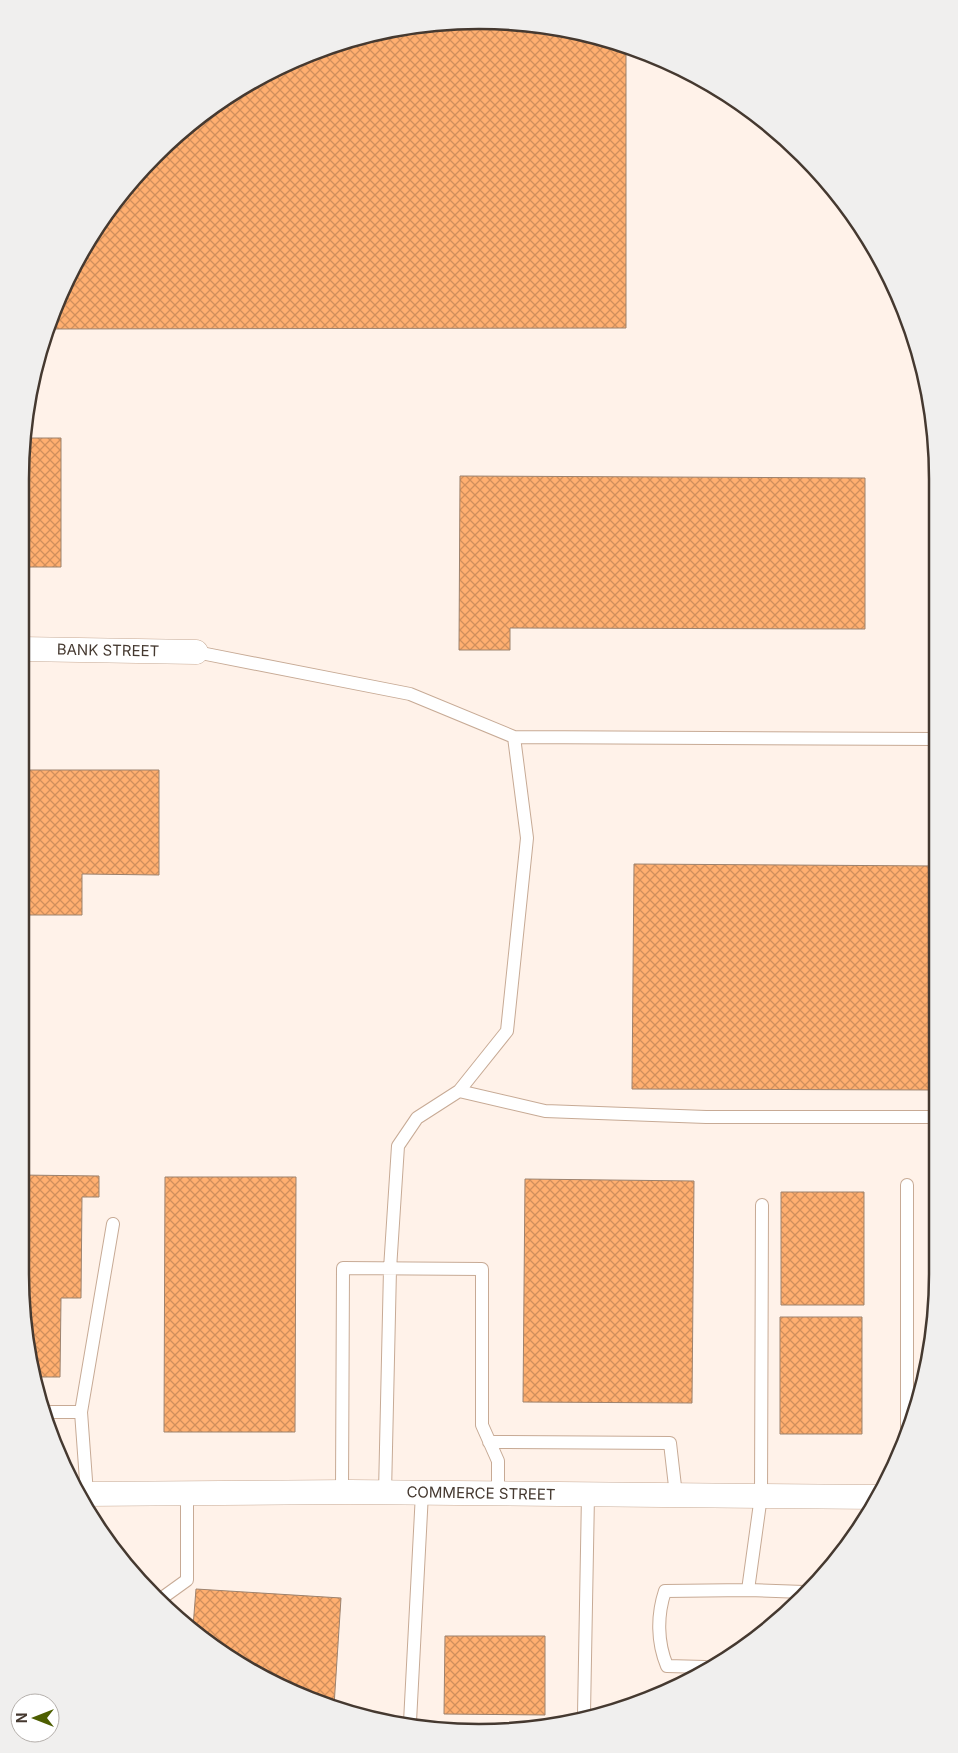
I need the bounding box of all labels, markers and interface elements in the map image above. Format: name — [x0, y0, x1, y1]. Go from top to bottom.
street label: BANK STREET — [57, 640, 159, 660]
street label: COMMERCE STREET — [406, 1482, 556, 1504]
north arrow — [10, 1693, 60, 1743]
text: N — [13, 1713, 30, 1723]

